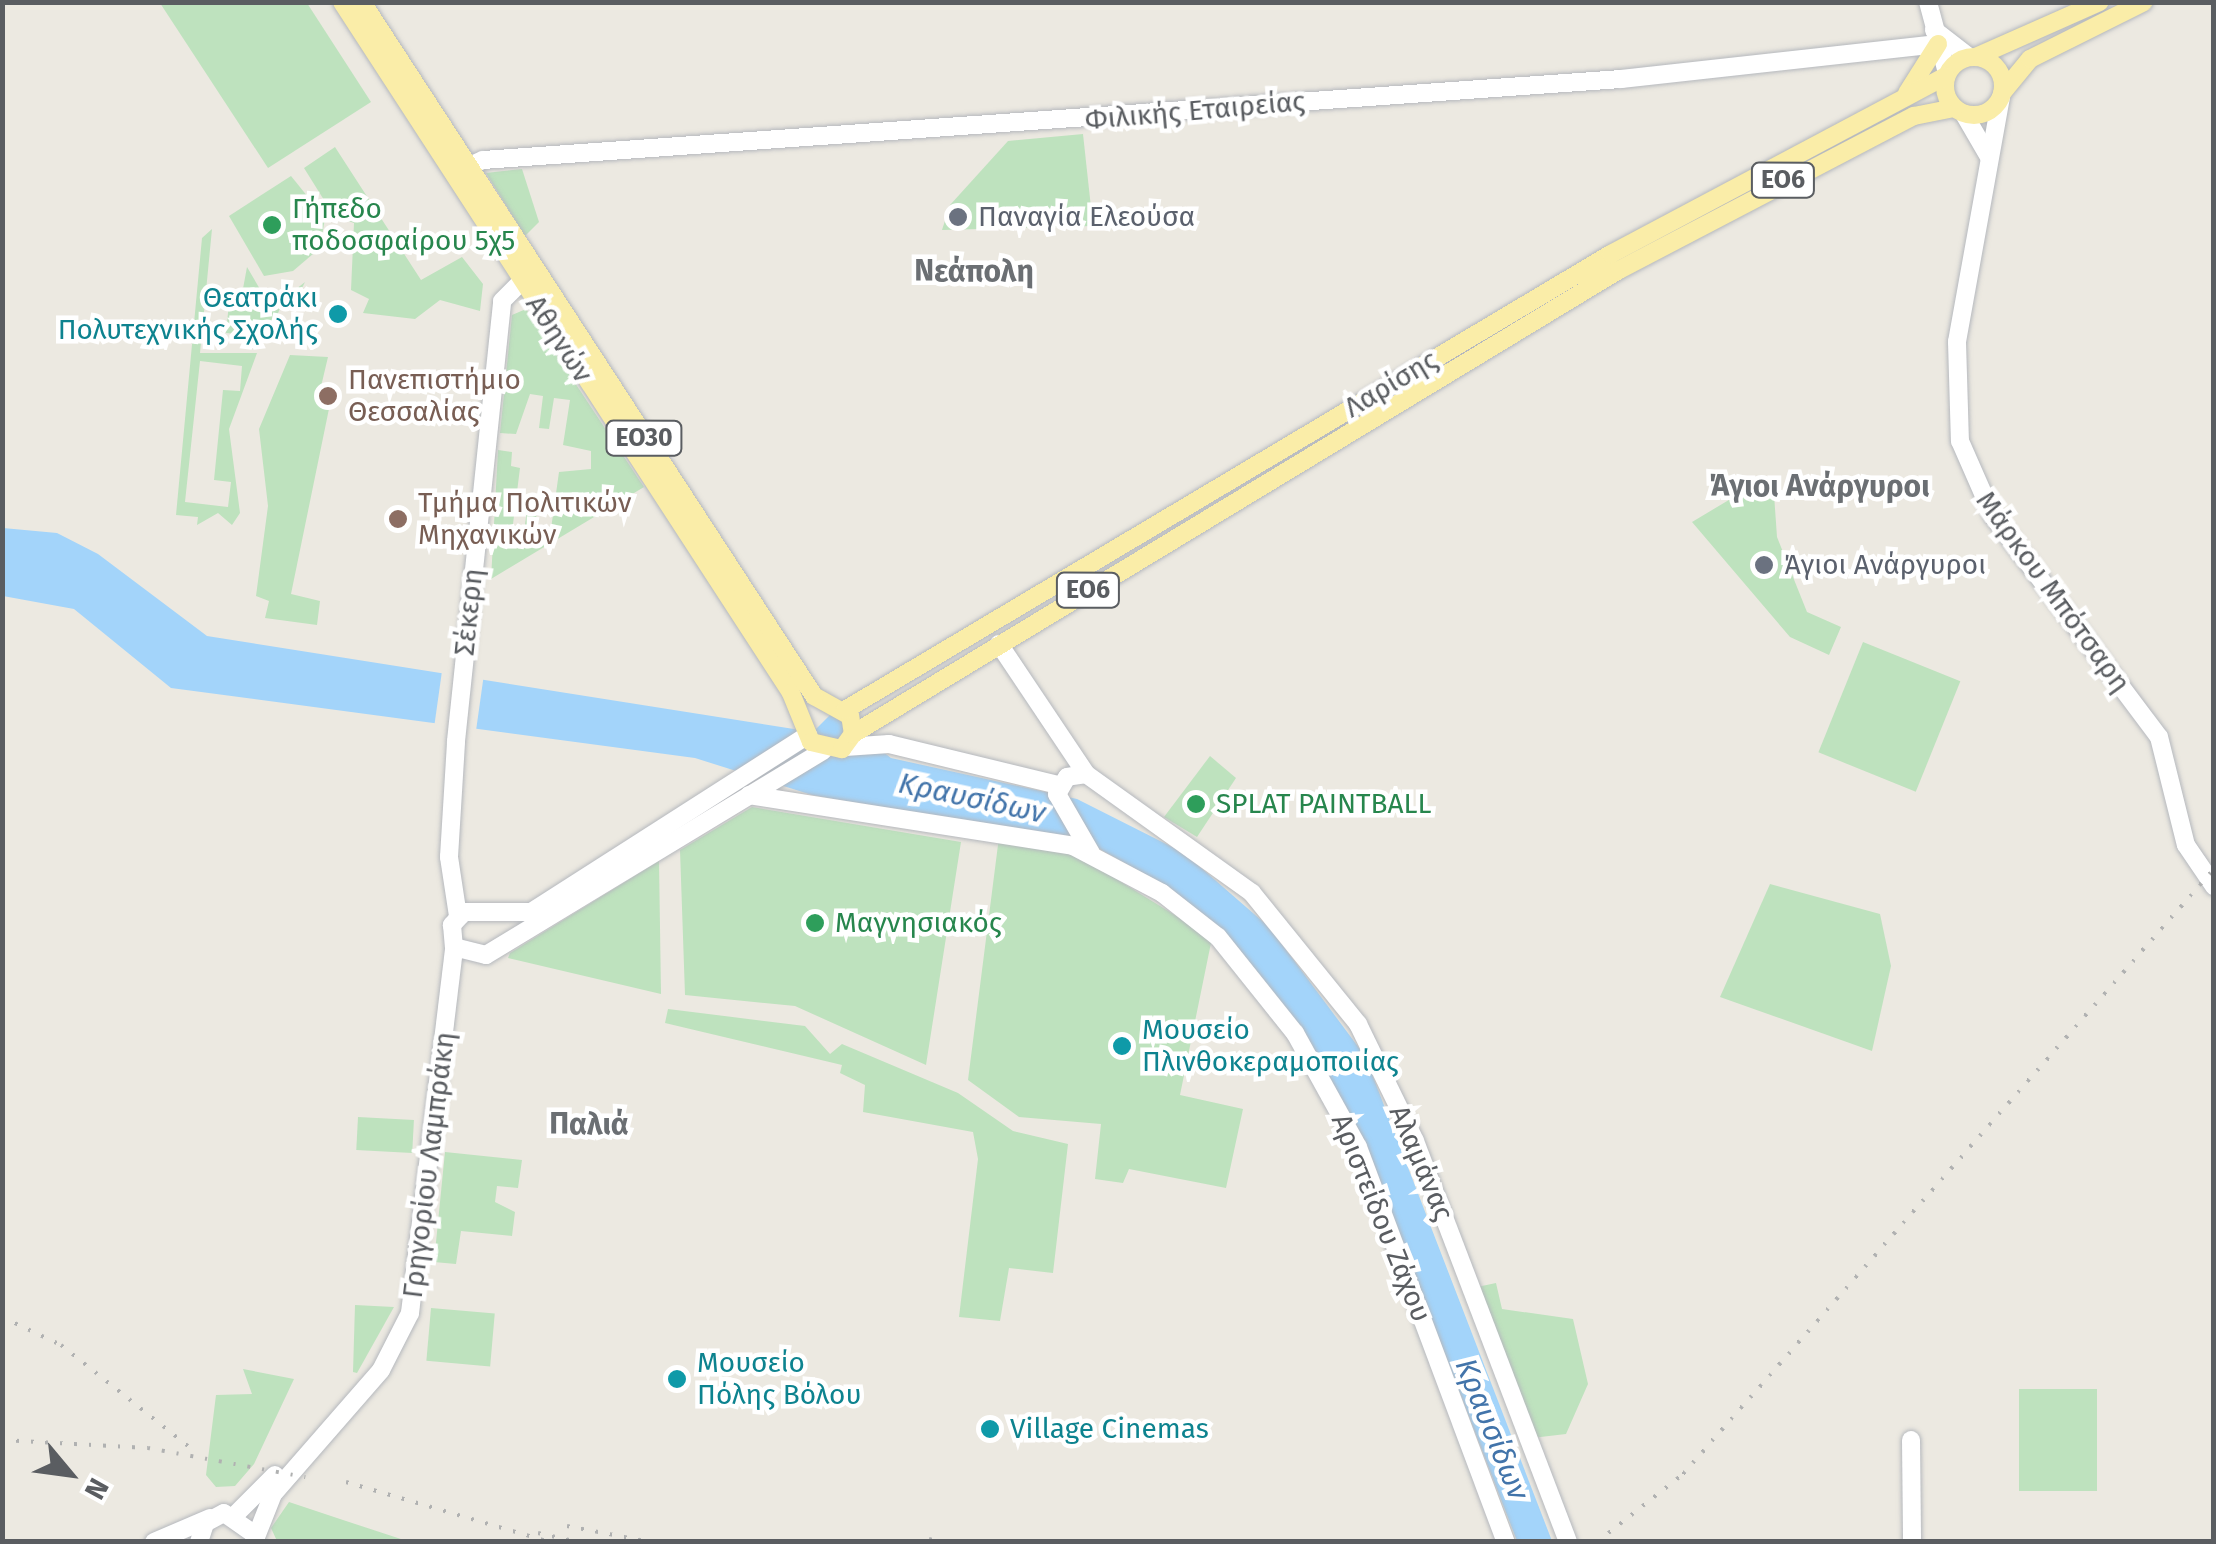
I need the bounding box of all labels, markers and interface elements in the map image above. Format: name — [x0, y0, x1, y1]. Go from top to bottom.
street label: Φιλικής Εταιρείας — [1084, 85, 1306, 137]
road number: ΕΟ6 — [1750, 160, 1816, 200]
place label: Γήπεδο ποδοσφαίρου 5χ5 — [292, 192, 515, 258]
place label: Παναγία Ελεούσα — [978, 200, 1195, 234]
marker: Παναγία Ελεούσα — [947, 206, 969, 228]
marker: Γήπεδο ποδοσφαίρου 5χ5 — [261, 214, 283, 236]
district label: Νεάπολη — [914, 253, 1034, 289]
place label: Θεατράκι Πολυτεχνικής Σχολής — [58, 281, 318, 347]
street label: Αθηνών — [518, 289, 600, 389]
marker: Θεατράκι Πολυτεχνικής Σχολής — [327, 303, 349, 325]
street label: Λαρίσης — [1338, 343, 1444, 425]
place label: Πανεπιστήμιο Θεσσαλίας — [348, 363, 521, 429]
marker: Πανεπιστήμιο Θεσσαλίας — [317, 385, 339, 407]
road number: ΕΟ30 — [604, 418, 684, 458]
district label: Άγιοι Ανάργυροι — [1708, 468, 1930, 504]
street label: Μάρκου Μπότσαρη — [1969, 485, 2137, 699]
place label: Τμήμα Πολιτικών Μηχανικών — [418, 486, 631, 552]
marker: Τμήμα Πολιτικών Μηχανικών — [387, 508, 409, 530]
place label: Άγιοι Ανάργυροι — [1784, 548, 1986, 582]
marker: Άγιοι Ανάργυροι — [1753, 554, 1775, 576]
street label: Σέκερη — [448, 567, 490, 657]
road number: ΕΟ6 — [1056, 570, 1120, 610]
water label: Κραυσίδων — [895, 765, 1049, 831]
place label: SPLAT PAINTBALL — [1216, 787, 1431, 821]
marker: SPLAT PAINTBALL — [1185, 793, 1207, 815]
place label: Μαγνησιακός — [835, 906, 1002, 940]
marker: Μαγνησιακός — [804, 912, 826, 934]
place label: Μουσείο Πλινθοκεραμοποιίας — [1142, 1013, 1399, 1079]
street label: Γρηγορίου Λαμπράκη — [396, 1030, 462, 1300]
marker: Μουσείο Πλινθοκεραμοποιίας — [1111, 1035, 1133, 1057]
street label: Αλαμάνας — [1382, 1100, 1460, 1226]
district label: Παλιά — [549, 1106, 629, 1142]
street label: Αριστείδου Ζάχου — [1324, 1109, 1438, 1327]
place label: Μουσείο Πόλης Βόλου — [697, 1346, 861, 1412]
water label: Κραυσίδων — [1447, 1353, 1537, 1505]
marker: Μουσείο Πόλης Βόλου — [666, 1368, 688, 1390]
place label: Village Cinemas — [1010, 1412, 1209, 1446]
marker: Village Cinemas — [979, 1418, 1001, 1440]
north arrow — [20, 1424, 120, 1524]
text: N — [78, 1473, 116, 1505]

